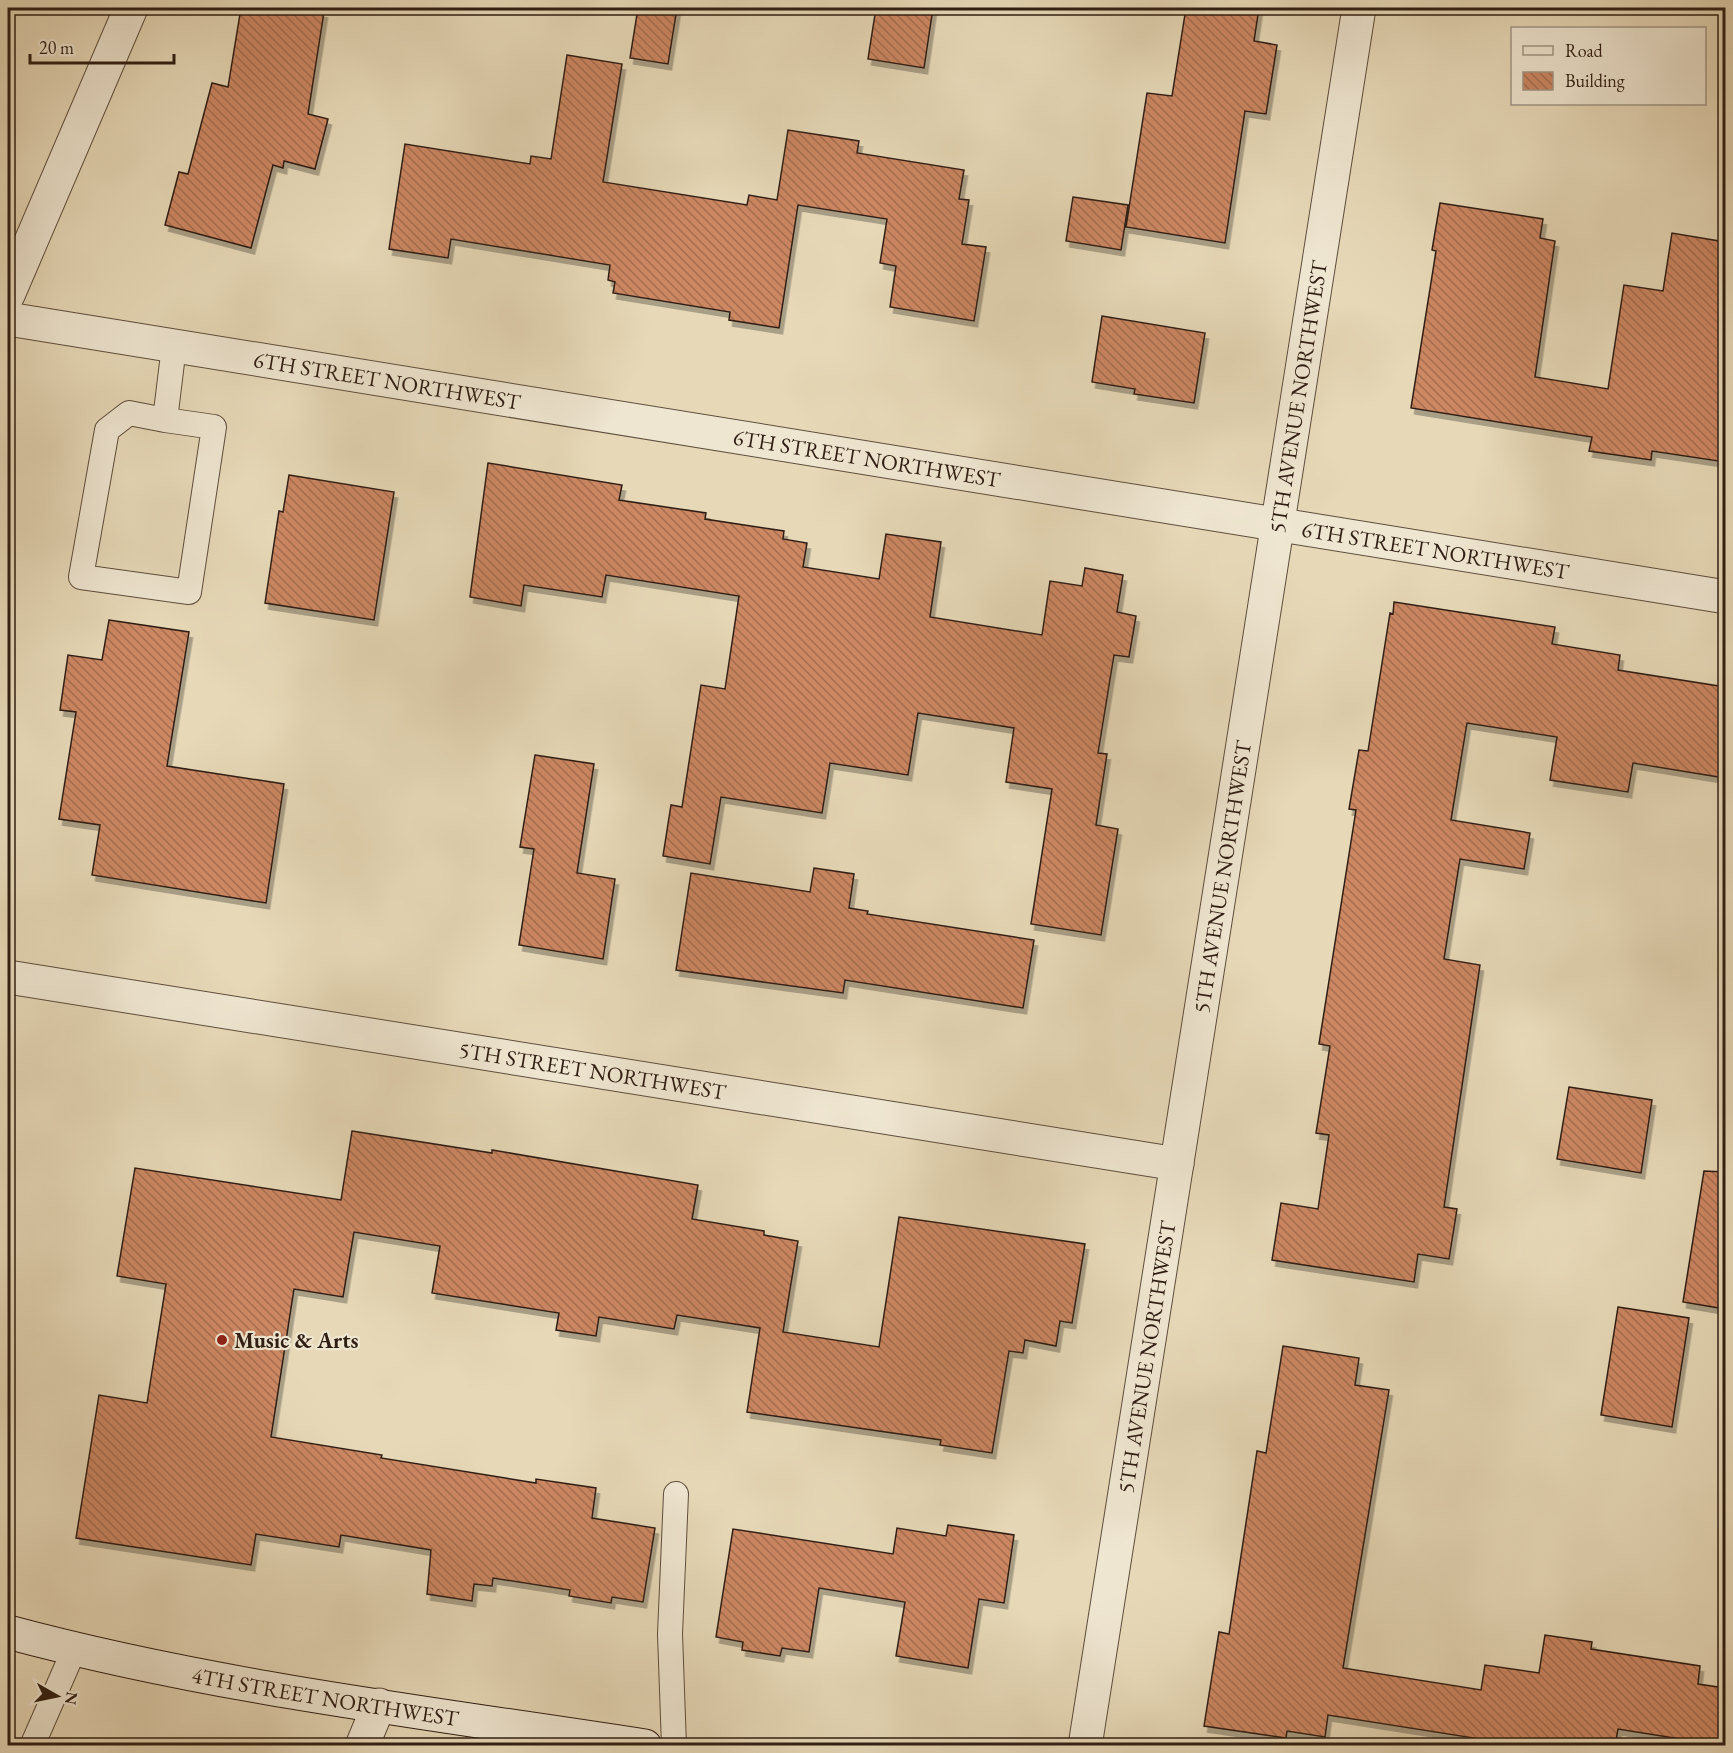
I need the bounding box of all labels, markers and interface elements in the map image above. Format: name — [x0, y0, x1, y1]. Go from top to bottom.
scale bar — [30, 27, 174, 65]
legend — [1511, 27, 1706, 105]
text: 20 m — [39, 36, 74, 59]
text: Road — [1565, 39, 1604, 62]
text: Building — [1565, 69, 1625, 92]
street label: 5TH AVENUE NORTHWEST — [1262, 258, 1334, 535]
street label: 6TH STREET NORTHWEST — [251, 345, 523, 417]
street label: 6TH STREET NORTHWEST — [731, 423, 1003, 494]
street label: 6TH STREET NORTHWEST — [1300, 515, 1571, 586]
street label: 5TH AVENUE NORTHWEST — [1187, 738, 1258, 1015]
street label: 5TH STREET NORTHWEST — [457, 1035, 728, 1107]
street label: 5TH AVENUE NORTHWEST — [1111, 1218, 1183, 1495]
place label: Music & Arts — [234, 1326, 358, 1355]
marker: Music & Arts — [215, 1333, 229, 1347]
street label: 4TH STREET NORTHWEST — [189, 1660, 461, 1733]
north arrow — [27, 1666, 87, 1726]
text: N — [60, 1690, 83, 1706]

